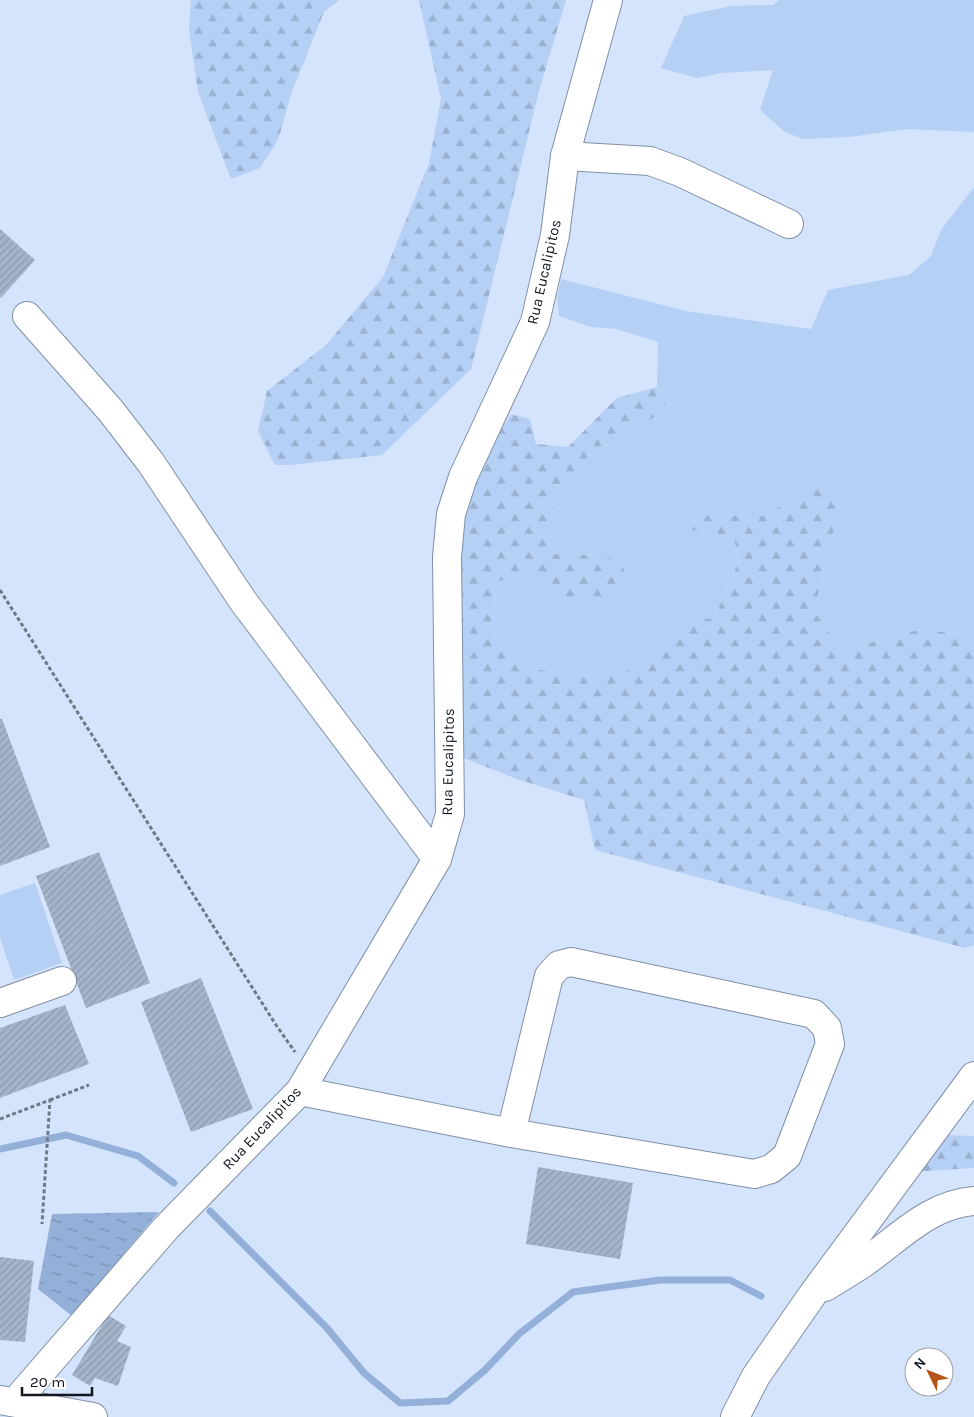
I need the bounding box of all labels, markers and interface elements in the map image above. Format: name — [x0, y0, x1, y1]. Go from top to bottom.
street label: Rua Eucalipitos — [523, 218, 565, 326]
street label: Rua Eucalipitos — [438, 708, 458, 816]
street label: Rua Eucalipitos — [219, 1083, 305, 1173]
north arrow — [904, 1347, 954, 1397]
text: N — [910, 1354, 930, 1373]
scale bar — [22, 1364, 92, 1396]
text: 20 m — [30, 1373, 65, 1391]

